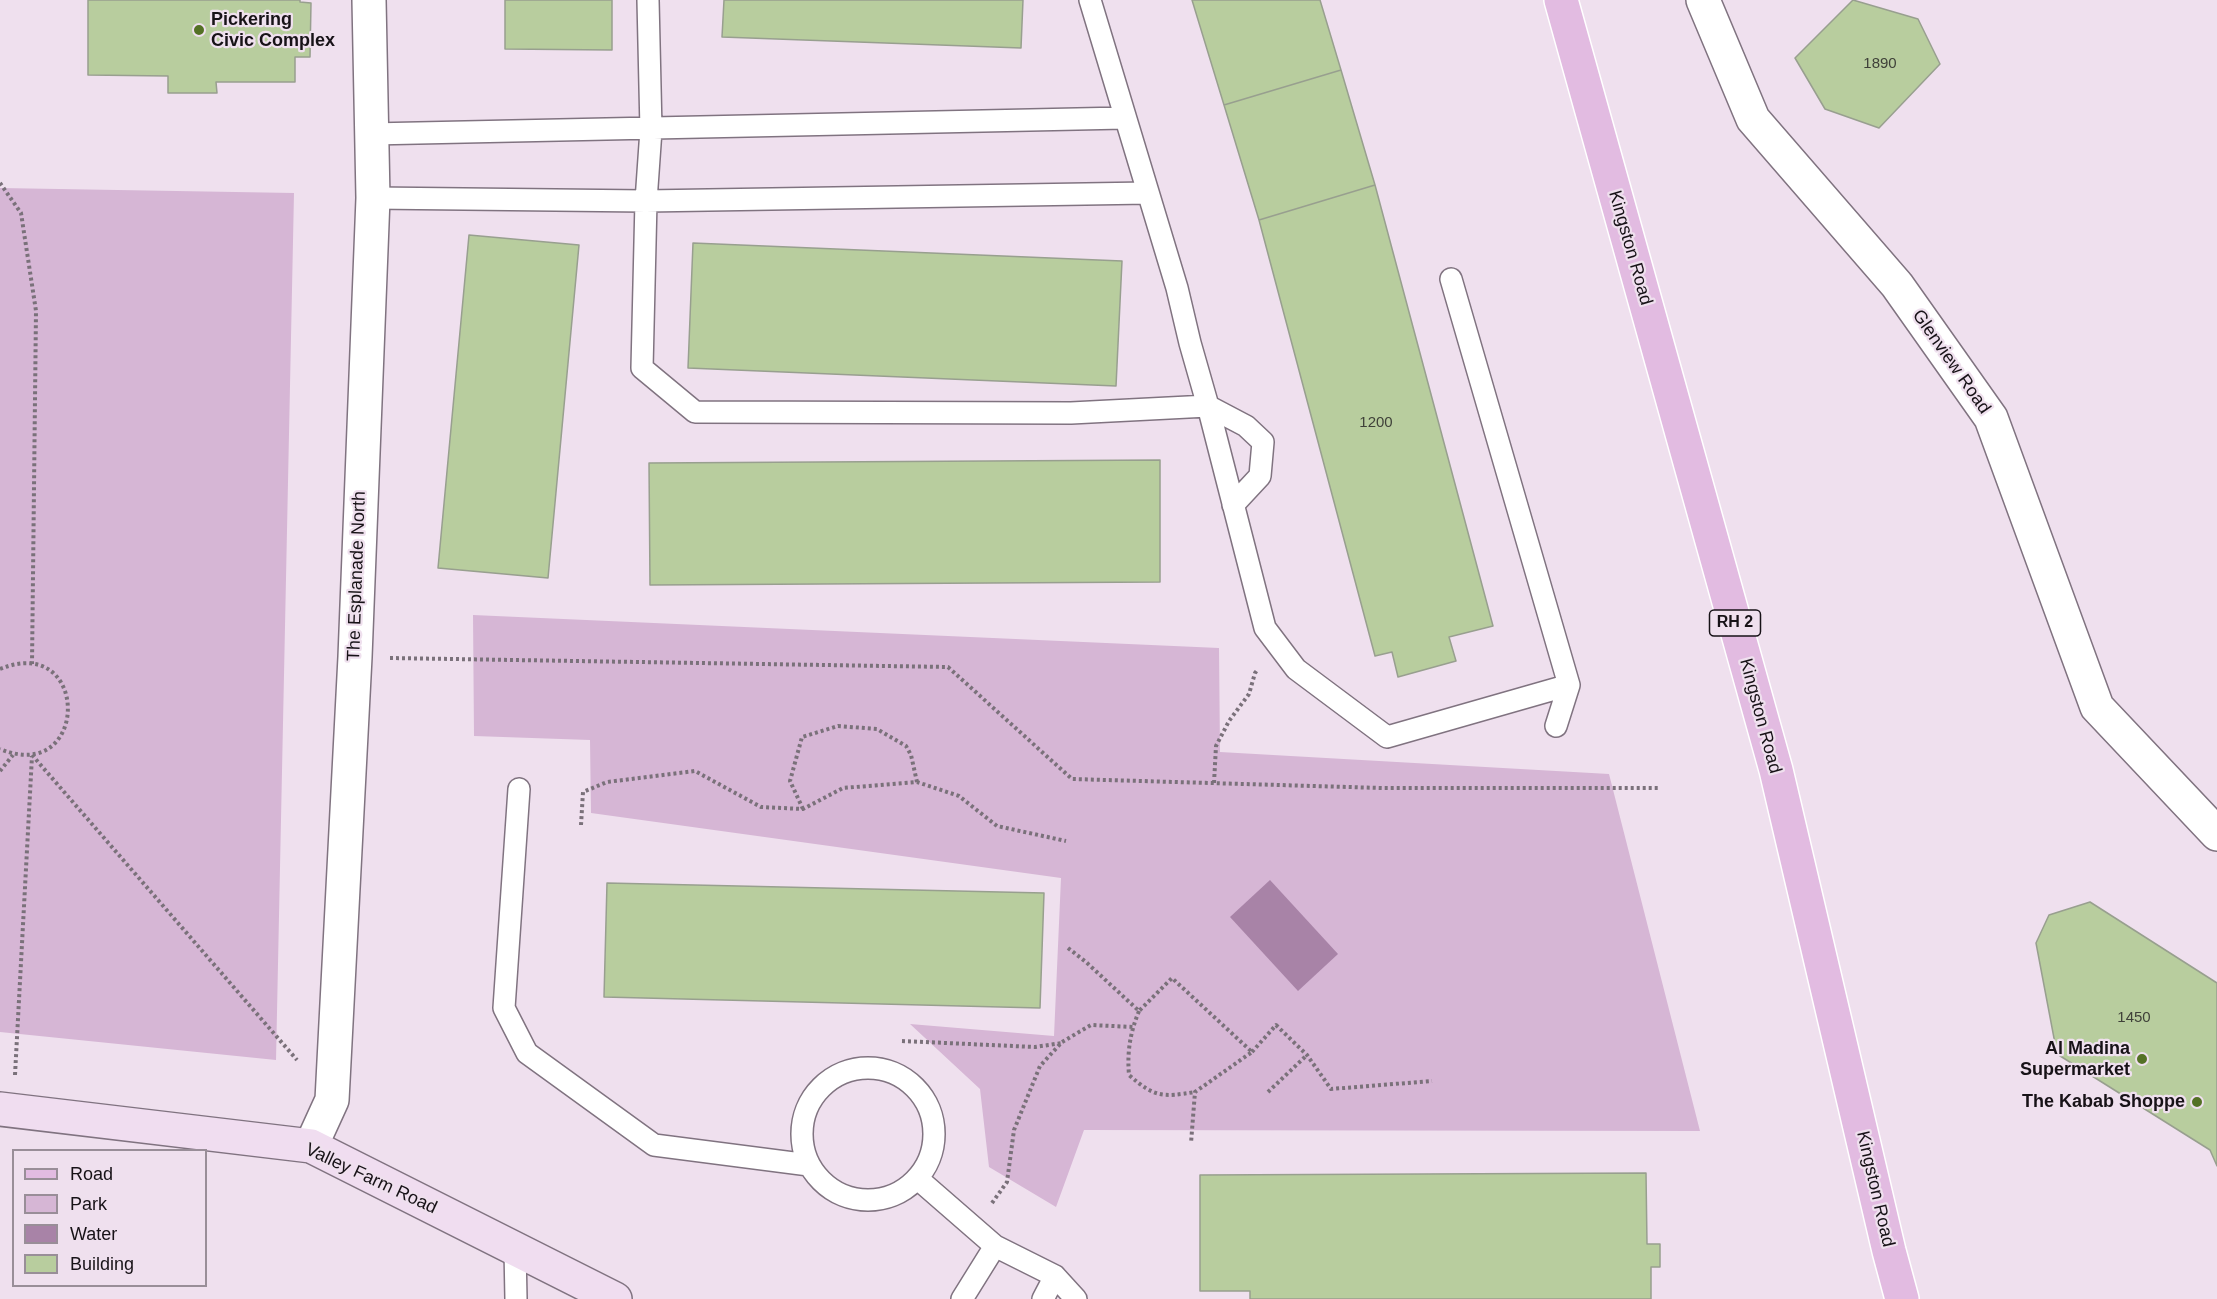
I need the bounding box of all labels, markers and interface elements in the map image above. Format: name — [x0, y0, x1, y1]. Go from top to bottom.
place label: Pickering Civic Complex — [211, 9, 335, 52]
marker: Pickering Civic Complex — [192, 23, 206, 37]
house number: 1890 — [1863, 55, 1897, 73]
street label: Kingston Road — [1603, 188, 1657, 308]
street label: Glenview Road — [1907, 306, 1995, 418]
house number: 1200 — [1359, 414, 1393, 432]
street label: The Esplanade North — [343, 491, 371, 661]
road number: RH 2 — [1710, 610, 1760, 636]
street label: Kingston Road — [1734, 656, 1786, 776]
house number: 1450 — [2117, 1009, 2151, 1027]
place label: Al Madina Supermarket — [2020, 1038, 2130, 1080]
marker: Al Madina Supermarket — [2135, 1052, 2149, 1066]
place label: The Kabab Shoppe — [2022, 1091, 2185, 1113]
marker: The Kabab Shoppe — [2190, 1095, 2204, 1109]
street label: Kingston Road — [1851, 1129, 1899, 1249]
street label: Valley Farm Road — [302, 1139, 440, 1219]
legend — [12, 1149, 207, 1287]
text: Road — [70, 1164, 113, 1184]
text: Park — [70, 1194, 107, 1214]
text: Water — [70, 1224, 117, 1244]
text: Building — [70, 1254, 134, 1274]

